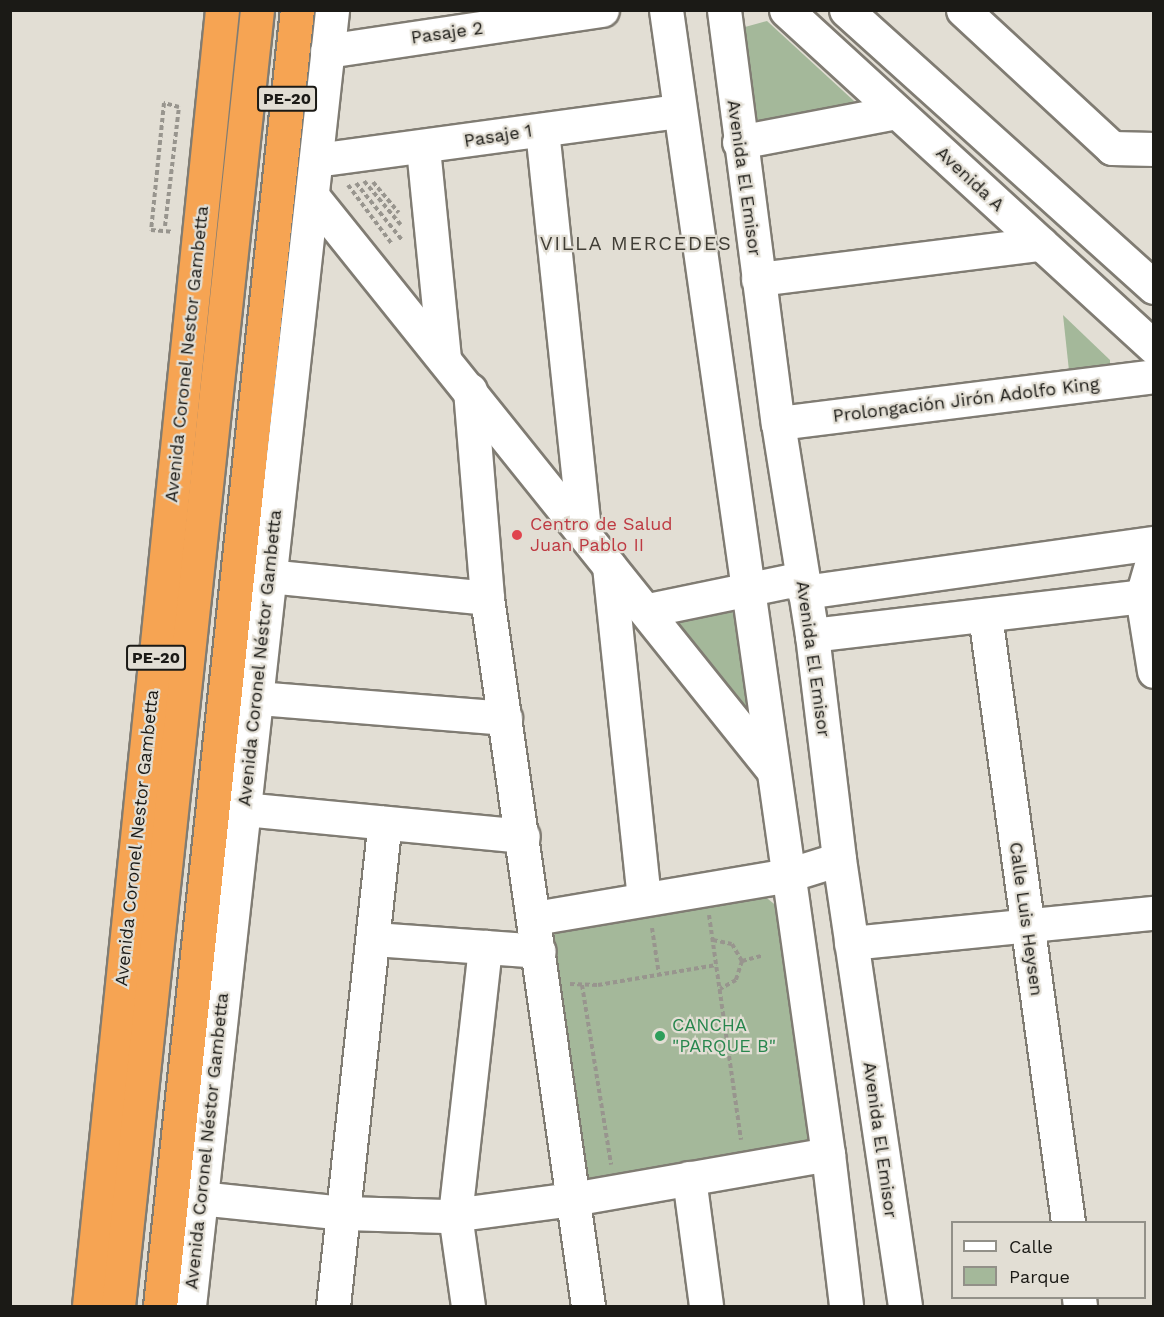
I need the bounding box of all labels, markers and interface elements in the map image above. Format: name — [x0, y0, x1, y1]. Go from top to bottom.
street label: Pasaje 2 — [410, 17, 484, 49]
road number: PE-20 — [257, 86, 317, 112]
street label: Avenida El Emisor — [722, 98, 766, 258]
street label: Pasaje 1 — [462, 120, 534, 152]
street label: Avenida A — [931, 142, 1009, 216]
street label: Avenida Coronel Nestor Gambetta — [161, 204, 213, 504]
district label: VILLA MERCEDES — [539, 231, 733, 255]
street label: Prolongación Jirón Adolfo King — [831, 373, 1101, 427]
street label: Avenida Coronel Néstor Gambetta — [234, 508, 286, 808]
place label: Centro de Salud Juan Pablo II — [530, 514, 673, 556]
marker: Centro de Salud Juan Pablo II — [508, 526, 526, 544]
street label: Avenida El Emisor — [791, 579, 835, 739]
road number: PE-20 — [126, 645, 186, 671]
street label: Avenida Coronel Nestor Gambetta — [111, 688, 163, 988]
street label: Calle Luis Heysen — [1005, 841, 1047, 997]
street label: Avenida Coronel Néstor Gambetta — [181, 991, 233, 1291]
place label: CANCHA "PARQUE B" — [672, 1015, 776, 1058]
marker: CANCHA "PARQUE B" — [653, 1029, 667, 1043]
street label: Avenida El Emisor — [858, 1060, 902, 1220]
legend — [951, 1221, 1146, 1299]
text: Calle — [1009, 1236, 1053, 1257]
text: Parque — [1009, 1266, 1070, 1287]

